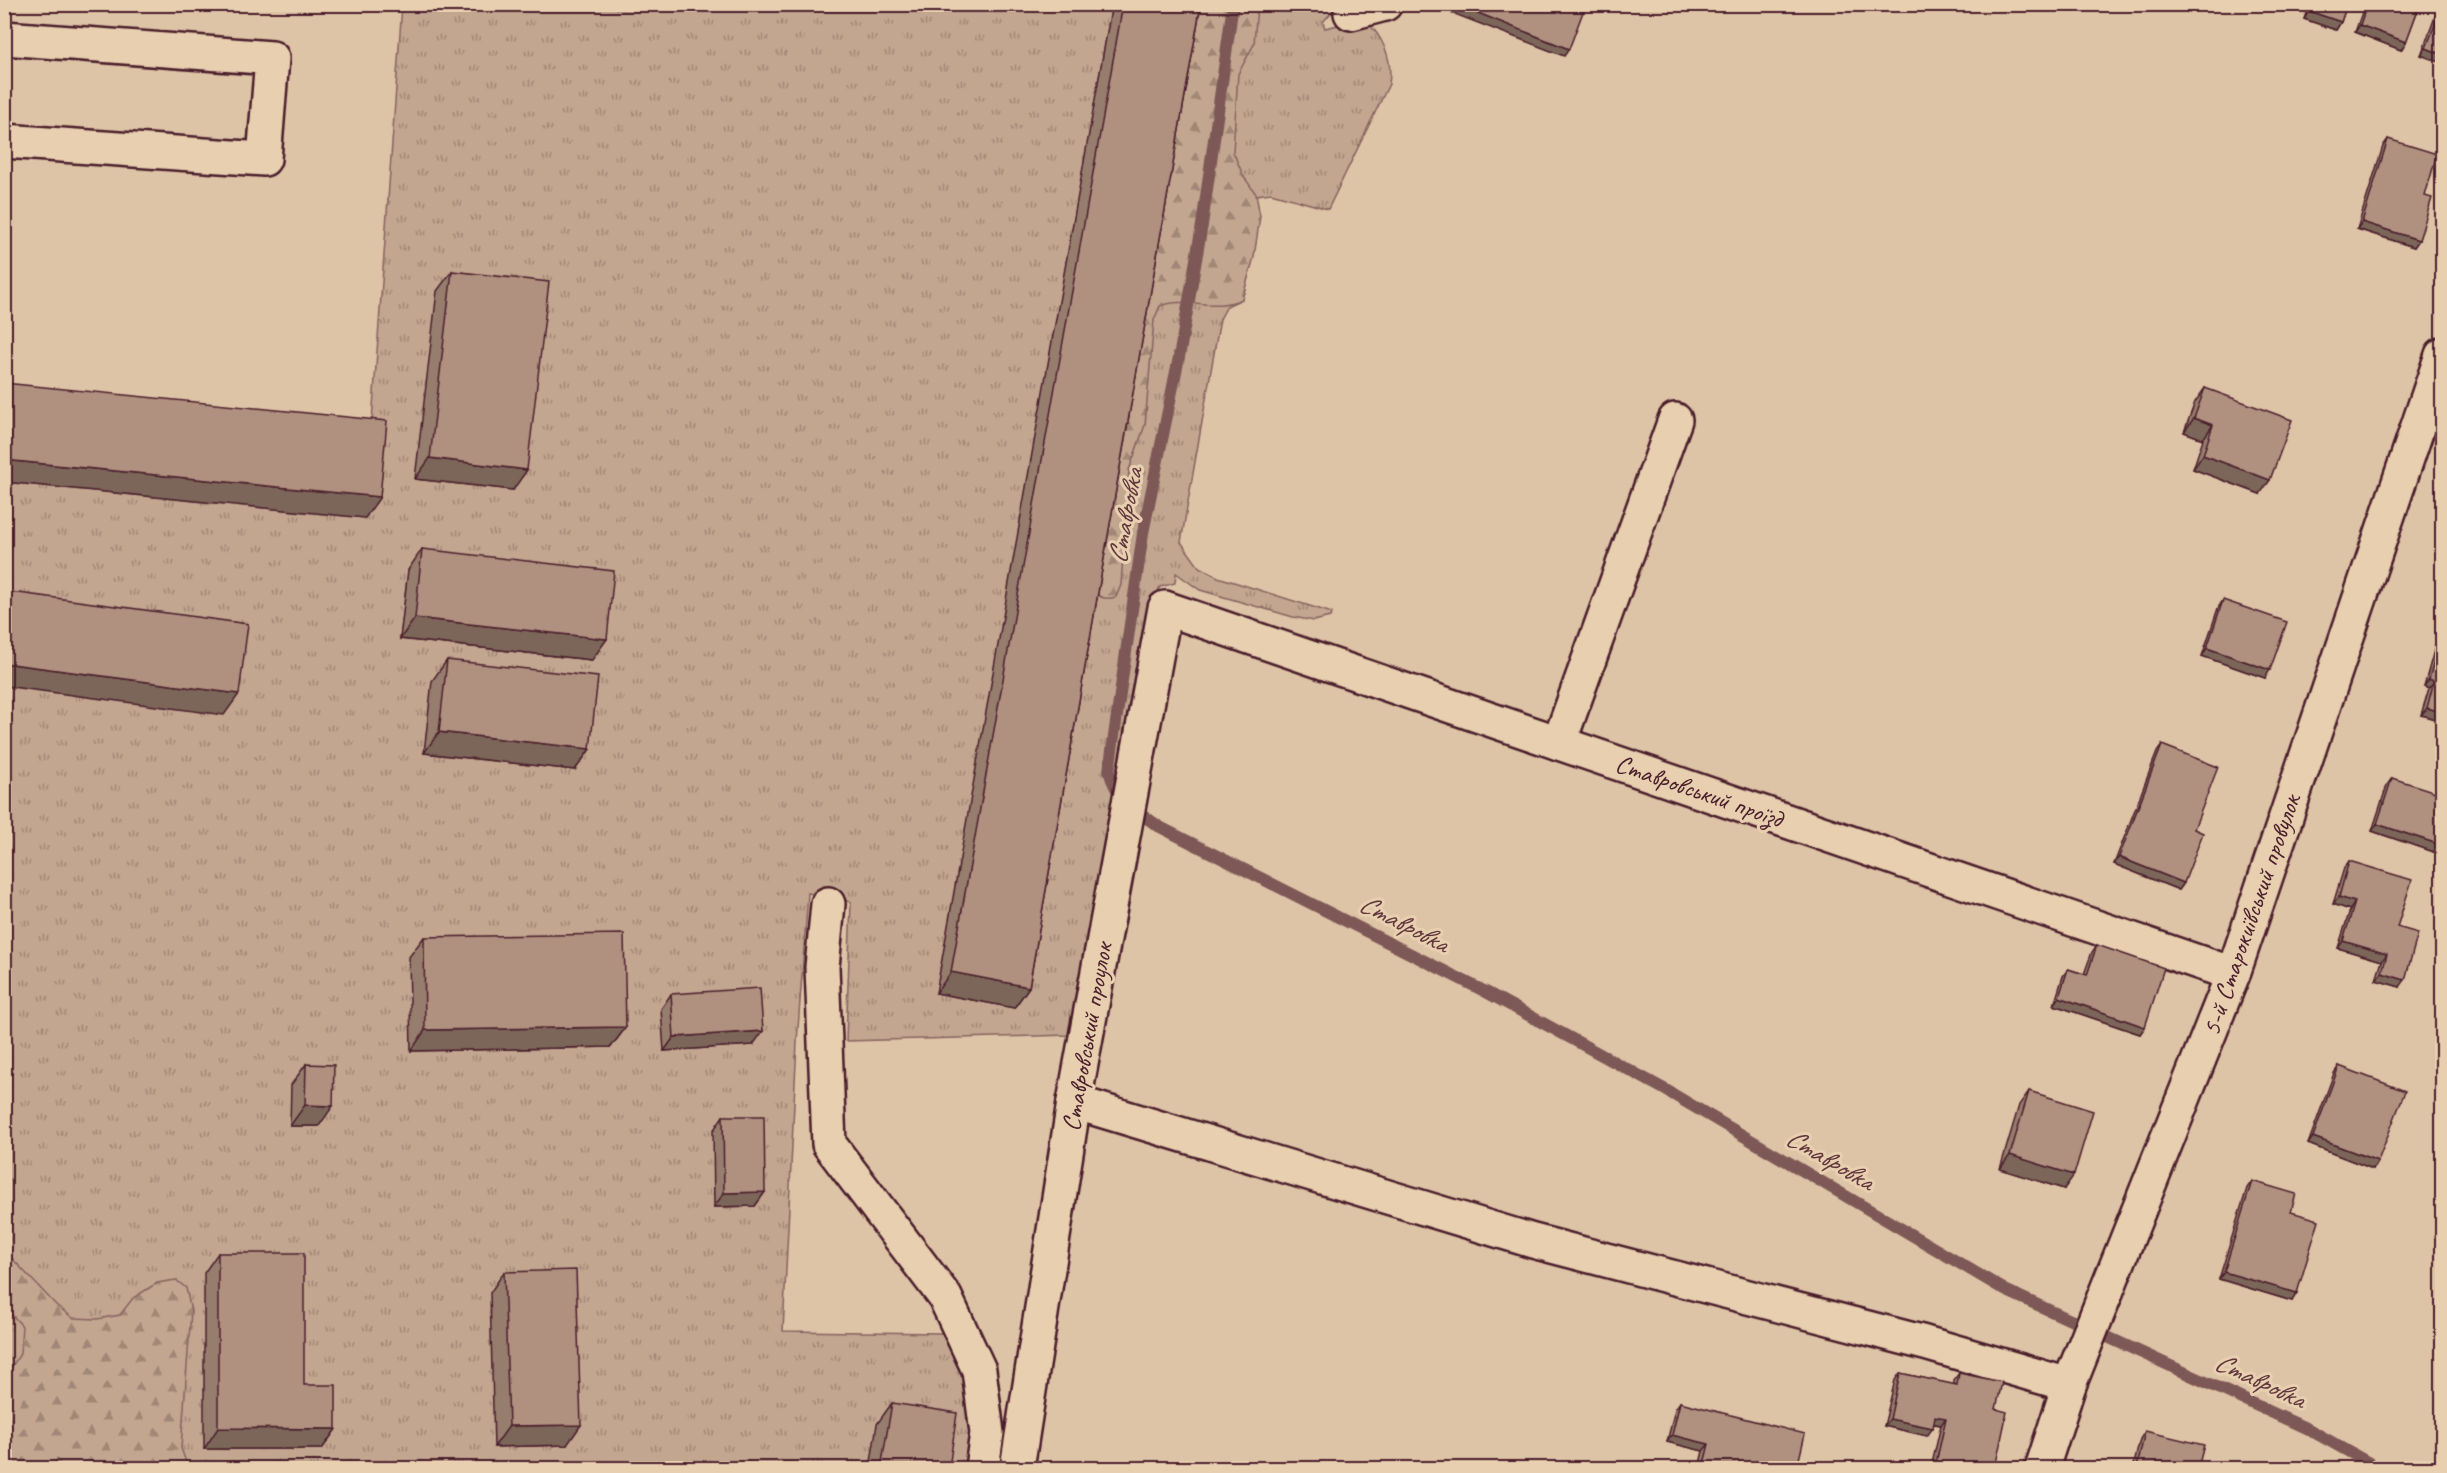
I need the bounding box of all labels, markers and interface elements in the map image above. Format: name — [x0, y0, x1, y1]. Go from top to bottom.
water label: Ставровка — [1100, 463, 1151, 566]
street label: Ставровський проїзд — [1611, 747, 1790, 837]
street label: 5-й Старокиївський провулок — [2194, 788, 2309, 1040]
water label: Ставровка — [1354, 886, 1457, 961]
street label: Ставровський проулок — [1054, 938, 1120, 1134]
water label: Ставровка — [1780, 1120, 1883, 1199]
water label: Ставровка — [2209, 1344, 2313, 1417]

